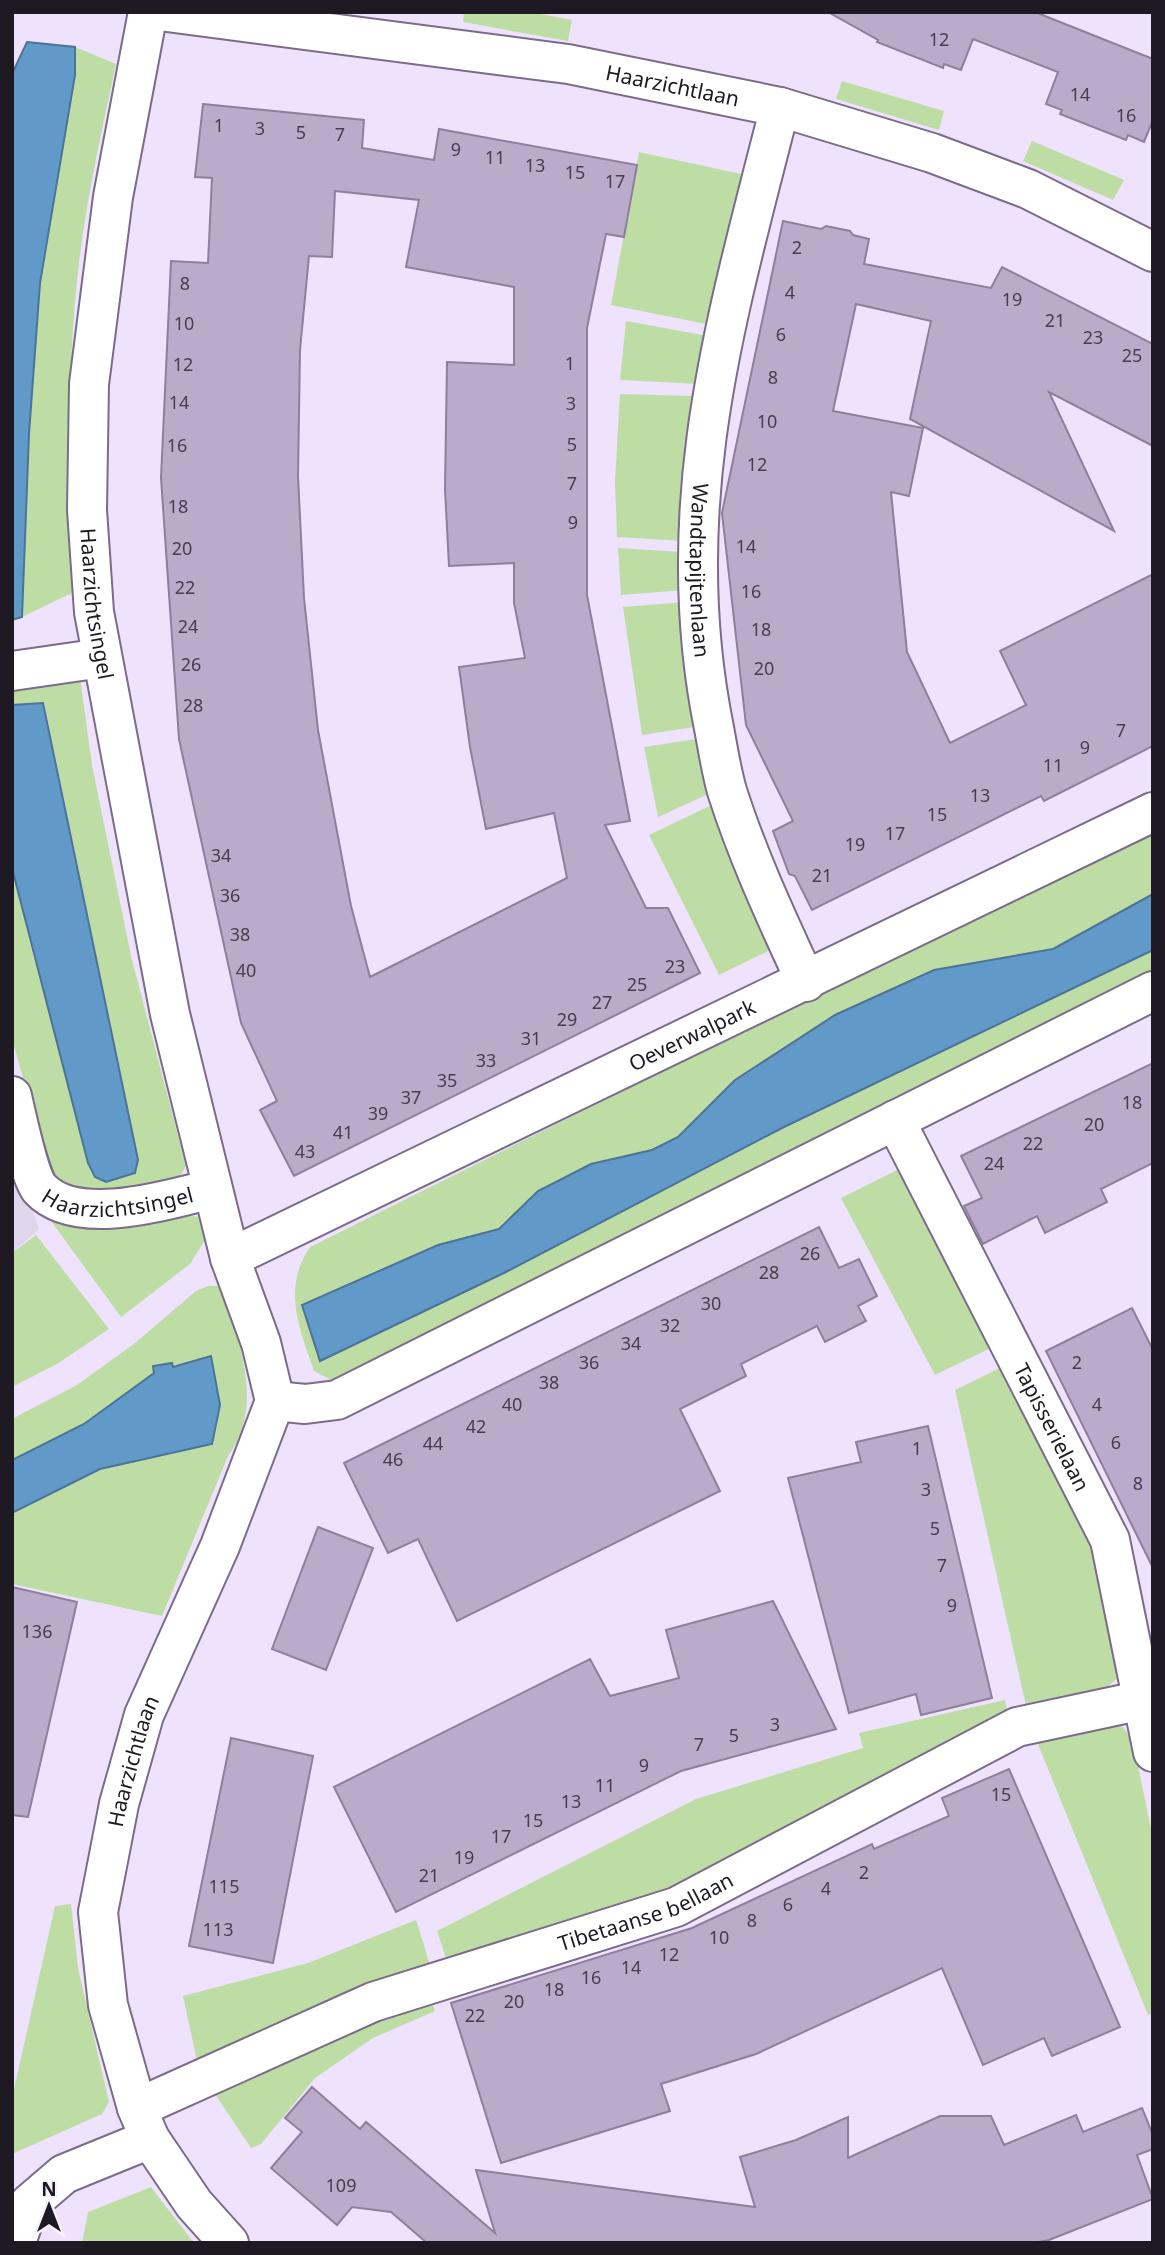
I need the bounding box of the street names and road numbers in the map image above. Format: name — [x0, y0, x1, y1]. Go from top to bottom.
street label: Haarzichtlaan — [603, 58, 742, 112]
street label: Wandtapijtenlaan — [684, 482, 717, 659]
street label: Haarzichtsingel — [74, 527, 120, 682]
street label: Oeverwalpark — [624, 992, 761, 1077]
street label: Haarzichtsingel — [37, 1180, 196, 1223]
street label: Tapisserielaan — [1008, 1358, 1097, 1496]
street label: Haarzichtlaan — [101, 1691, 165, 1829]
street label: Tibetaanse bellaan — [554, 1865, 738, 1957]

